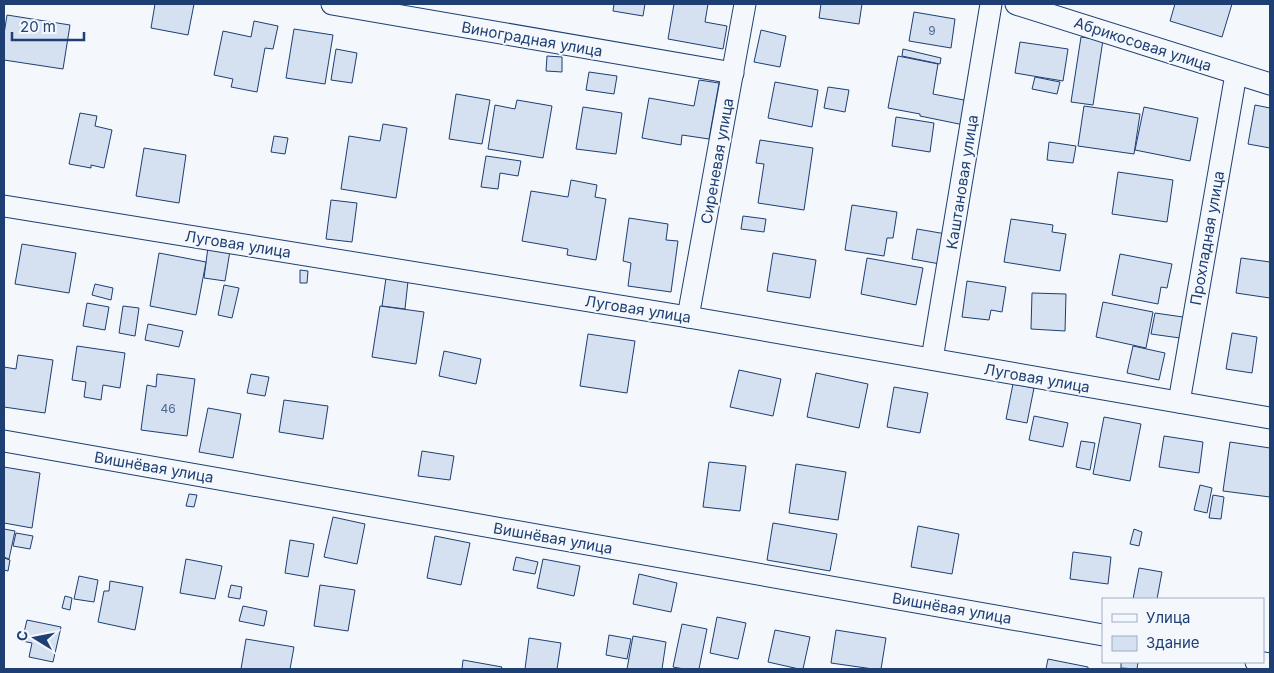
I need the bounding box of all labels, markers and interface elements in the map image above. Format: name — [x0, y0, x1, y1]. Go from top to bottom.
scale bar — [12, 10, 85, 42]
street label: Абрикосовая улица — [1072, 13, 1214, 75]
text: 20 m — [20, 17, 56, 36]
street label: Виноградная улица — [460, 17, 604, 61]
house number: 9 — [928, 23, 936, 38]
street label: Сиреневая улица — [697, 97, 737, 225]
street label: Каштановая улица — [942, 113, 982, 251]
street label: Прохладная улица — [1186, 169, 1228, 307]
street label: Луговая улица — [184, 226, 292, 262]
street label: Луговая улица — [584, 291, 692, 327]
street label: Луговая улица — [983, 359, 1091, 397]
house number: 46 — [160, 401, 176, 416]
street label: Вишнёвая улица — [93, 447, 215, 487]
street label: Вишнёвая улица — [492, 518, 614, 558]
street label: Вишнёвая улица — [891, 588, 1013, 628]
legend — [1102, 598, 1264, 663]
text: Улица — [1146, 608, 1190, 627]
north arrow — [10, 613, 60, 663]
text: С — [12, 629, 31, 642]
text: Здание — [1146, 633, 1200, 652]

